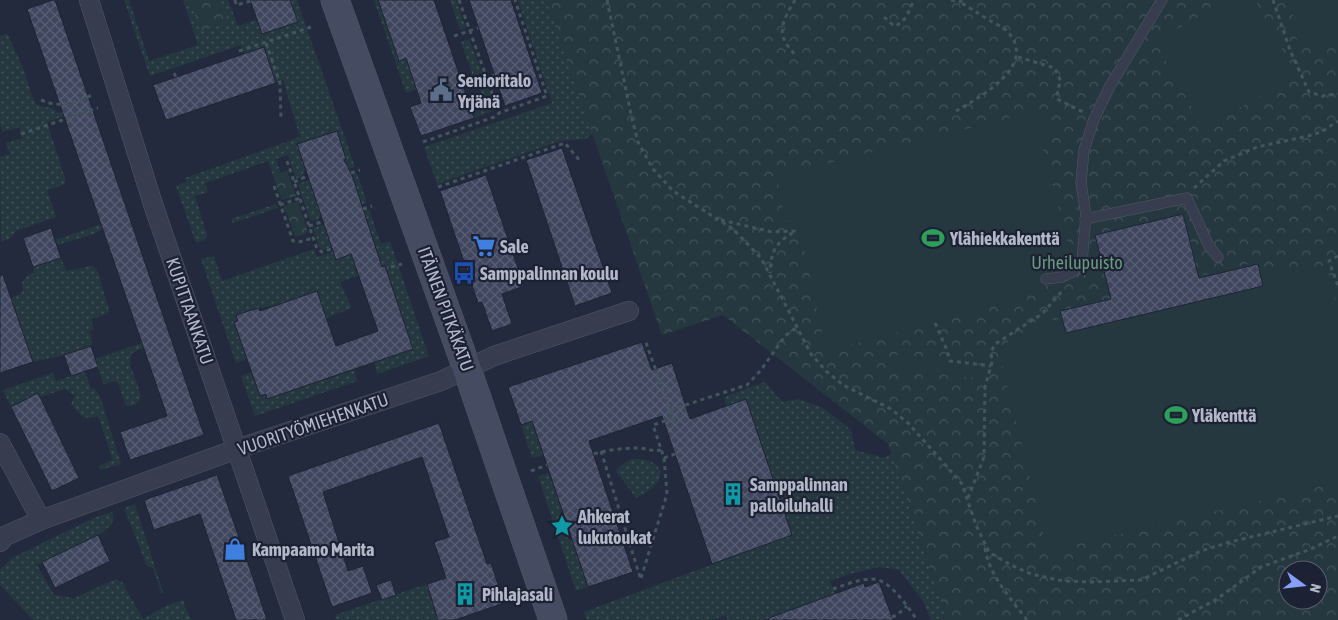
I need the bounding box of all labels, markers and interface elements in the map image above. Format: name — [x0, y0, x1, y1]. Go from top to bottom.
place label: Senioritalo Yrjänä — [457, 70, 531, 112]
public building icon: Senioritalo Yrjänä — [428, 77, 454, 103]
sports icon: Ylähiekkakenttä — [920, 225, 946, 251]
place label: Ylähiekkakenttä — [949, 228, 1060, 249]
supermarket icon: Sale — [471, 233, 497, 259]
place label: Sale — [500, 236, 529, 257]
street label: ITÄINEN PITKÄKATU — [414, 244, 478, 374]
park label: Urheilupuisto — [1031, 252, 1123, 273]
street label: KUPITTAANKATU — [162, 255, 218, 367]
bus stop icon: Samppalinnan koulu — [451, 260, 477, 286]
place label: Samppalinnan koulu — [480, 263, 619, 284]
street label: VUORITYÖMIEHENKATU — [235, 388, 391, 460]
sports icon: Yläkenttä — [1163, 402, 1189, 428]
place label: Yläkenttä — [1191, 405, 1256, 426]
place label: Samppalinnan palloiluhalli — [750, 474, 848, 516]
building icon: Samppalinnan palloiluhalli — [720, 481, 746, 507]
place label: Ahkerat lukutoukat — [577, 506, 653, 548]
place icon: Ahkerat lukutoukat — [549, 513, 575, 539]
shop icon: Kampaamo Marita — [222, 536, 248, 562]
place label: Kampaamo Marita — [252, 539, 374, 560]
north arrow — [1278, 560, 1328, 610]
building icon: Pihlajasali — [452, 581, 478, 607]
text: N — [1307, 582, 1324, 594]
place label: Pihlajasali — [482, 584, 553, 605]

